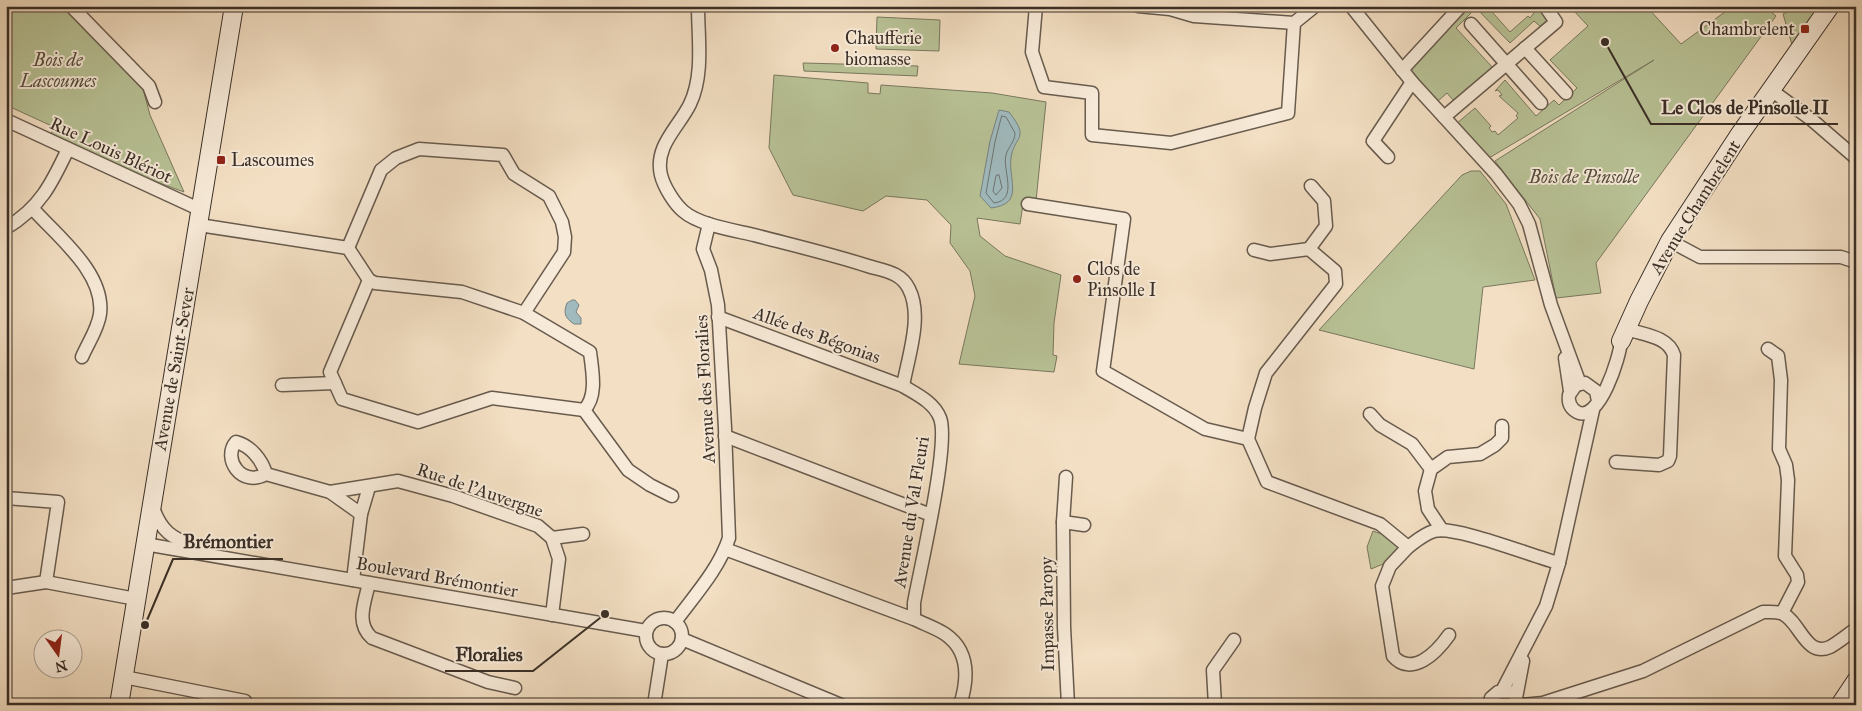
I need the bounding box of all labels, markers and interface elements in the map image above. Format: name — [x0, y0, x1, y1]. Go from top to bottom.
place label: Chambrelent — [1699, 18, 1796, 40]
marker: Chambrelent — [1799, 23, 1811, 35]
place label: Chaufferie biomasse — [845, 27, 922, 70]
marker: Chaufferie biomasse — [829, 42, 841, 54]
park label: Bois de Lascoumes — [19, 49, 97, 92]
callout: Le Clos de Pinsolle II — [1651, 90, 1838, 124]
text: Le Clos de Pinsolle II — [1661, 96, 1829, 119]
street label: Rue Louis Blériot — [46, 112, 176, 188]
street label: Avenue Chambrelent — [1644, 135, 1745, 279]
place label: Lascoumes — [231, 149, 314, 171]
marker: Lascoumes — [215, 154, 227, 166]
park label: Bois de Pinsolle — [1528, 166, 1640, 188]
place label: Clos de Pinsolle I — [1087, 258, 1157, 301]
marker: Clos de Pinsolle I — [1071, 273, 1083, 285]
street label: Avenue de Saint-Sever — [149, 286, 199, 453]
street label: Allée des Bégonias — [749, 301, 883, 369]
street label: Avenue des Floralies — [690, 314, 720, 465]
street label: Avenue du Val Fleuri — [888, 435, 934, 590]
street label: Rue de l'Auvergne — [414, 458, 546, 523]
callout: Brémontier — [173, 525, 283, 559]
text: Brémontier — [183, 530, 274, 553]
street label: Boulevard Brémontier — [354, 552, 520, 602]
street label: Impasse Paropy — [1035, 556, 1059, 672]
north arrow — [32, 628, 82, 678]
callout: Floralies — [445, 637, 533, 671]
text: Floralies — [455, 643, 523, 666]
text: N — [53, 656, 69, 676]

